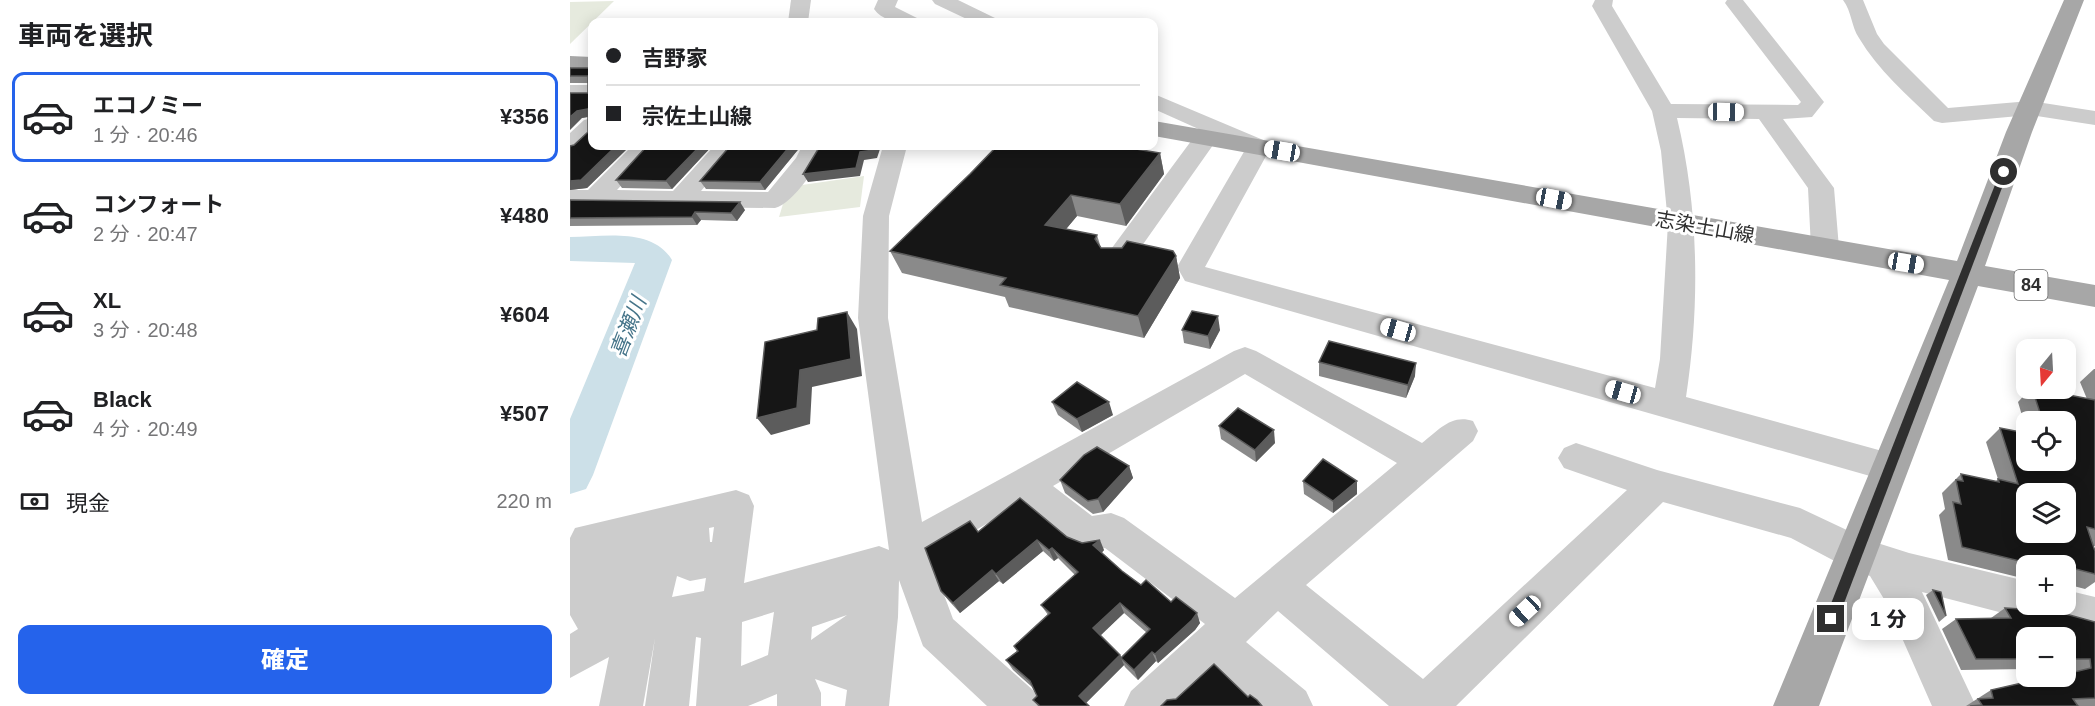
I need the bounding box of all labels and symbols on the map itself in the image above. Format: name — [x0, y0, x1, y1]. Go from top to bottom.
car — [1708, 103, 1744, 121]
car — [1263, 139, 1301, 163]
route start — [1990, 158, 2017, 185]
car — [1535, 187, 1573, 211]
street label: 志染土山線 — [1654, 207, 1756, 247]
car — [1887, 251, 1925, 275]
road number: 84 — [2014, 270, 2048, 300]
water label: 喜瀬川 — [606, 292, 651, 361]
car — [1378, 316, 1418, 344]
north arrow — [2016, 339, 2076, 399]
car — [1603, 378, 1643, 406]
car — [1506, 592, 1544, 630]
callout: 1 分 — [1852, 598, 1924, 640]
route end — [1817, 605, 1844, 632]

